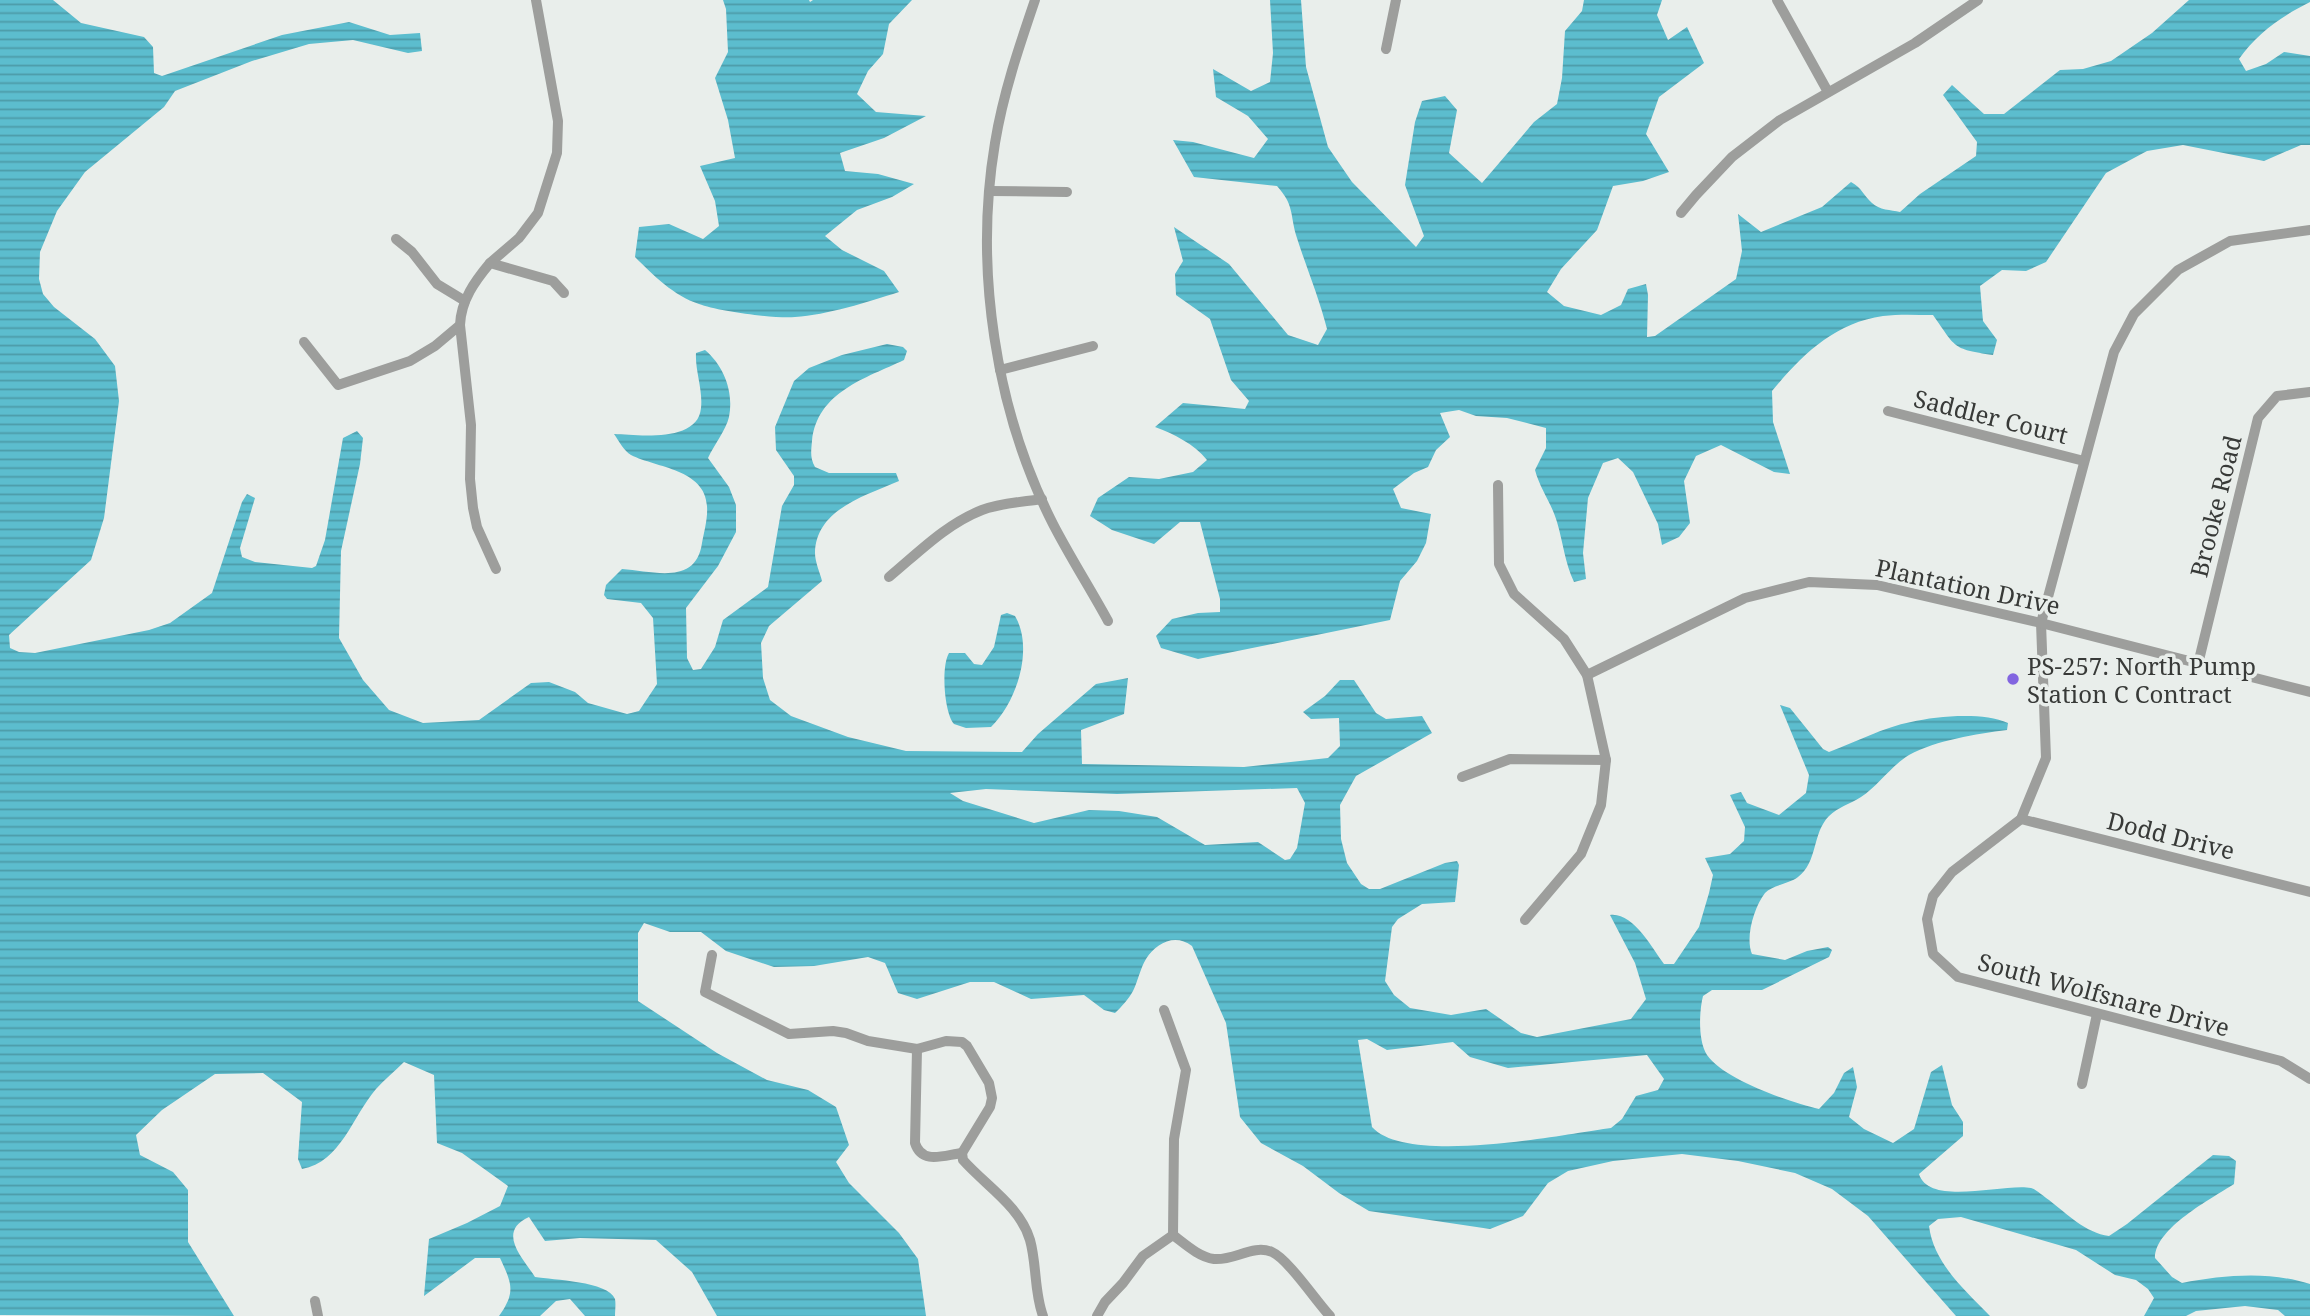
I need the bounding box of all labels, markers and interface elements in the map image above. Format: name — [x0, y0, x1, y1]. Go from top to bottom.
street label: Saddler Court — [1911, 381, 2071, 451]
street label: Brooke Road — [2181, 431, 2249, 580]
street label: Plantation Drive — [1873, 550, 2063, 622]
place label: PS-257: North Pump Station C Contract — [2027, 649, 2256, 710]
marker: PS-257: North Pump Station C Contract — [2005, 671, 2021, 687]
street label: Dodd Drive — [2104, 803, 2238, 867]
street label: South Wolfsnare Drive — [1975, 945, 2233, 1043]

